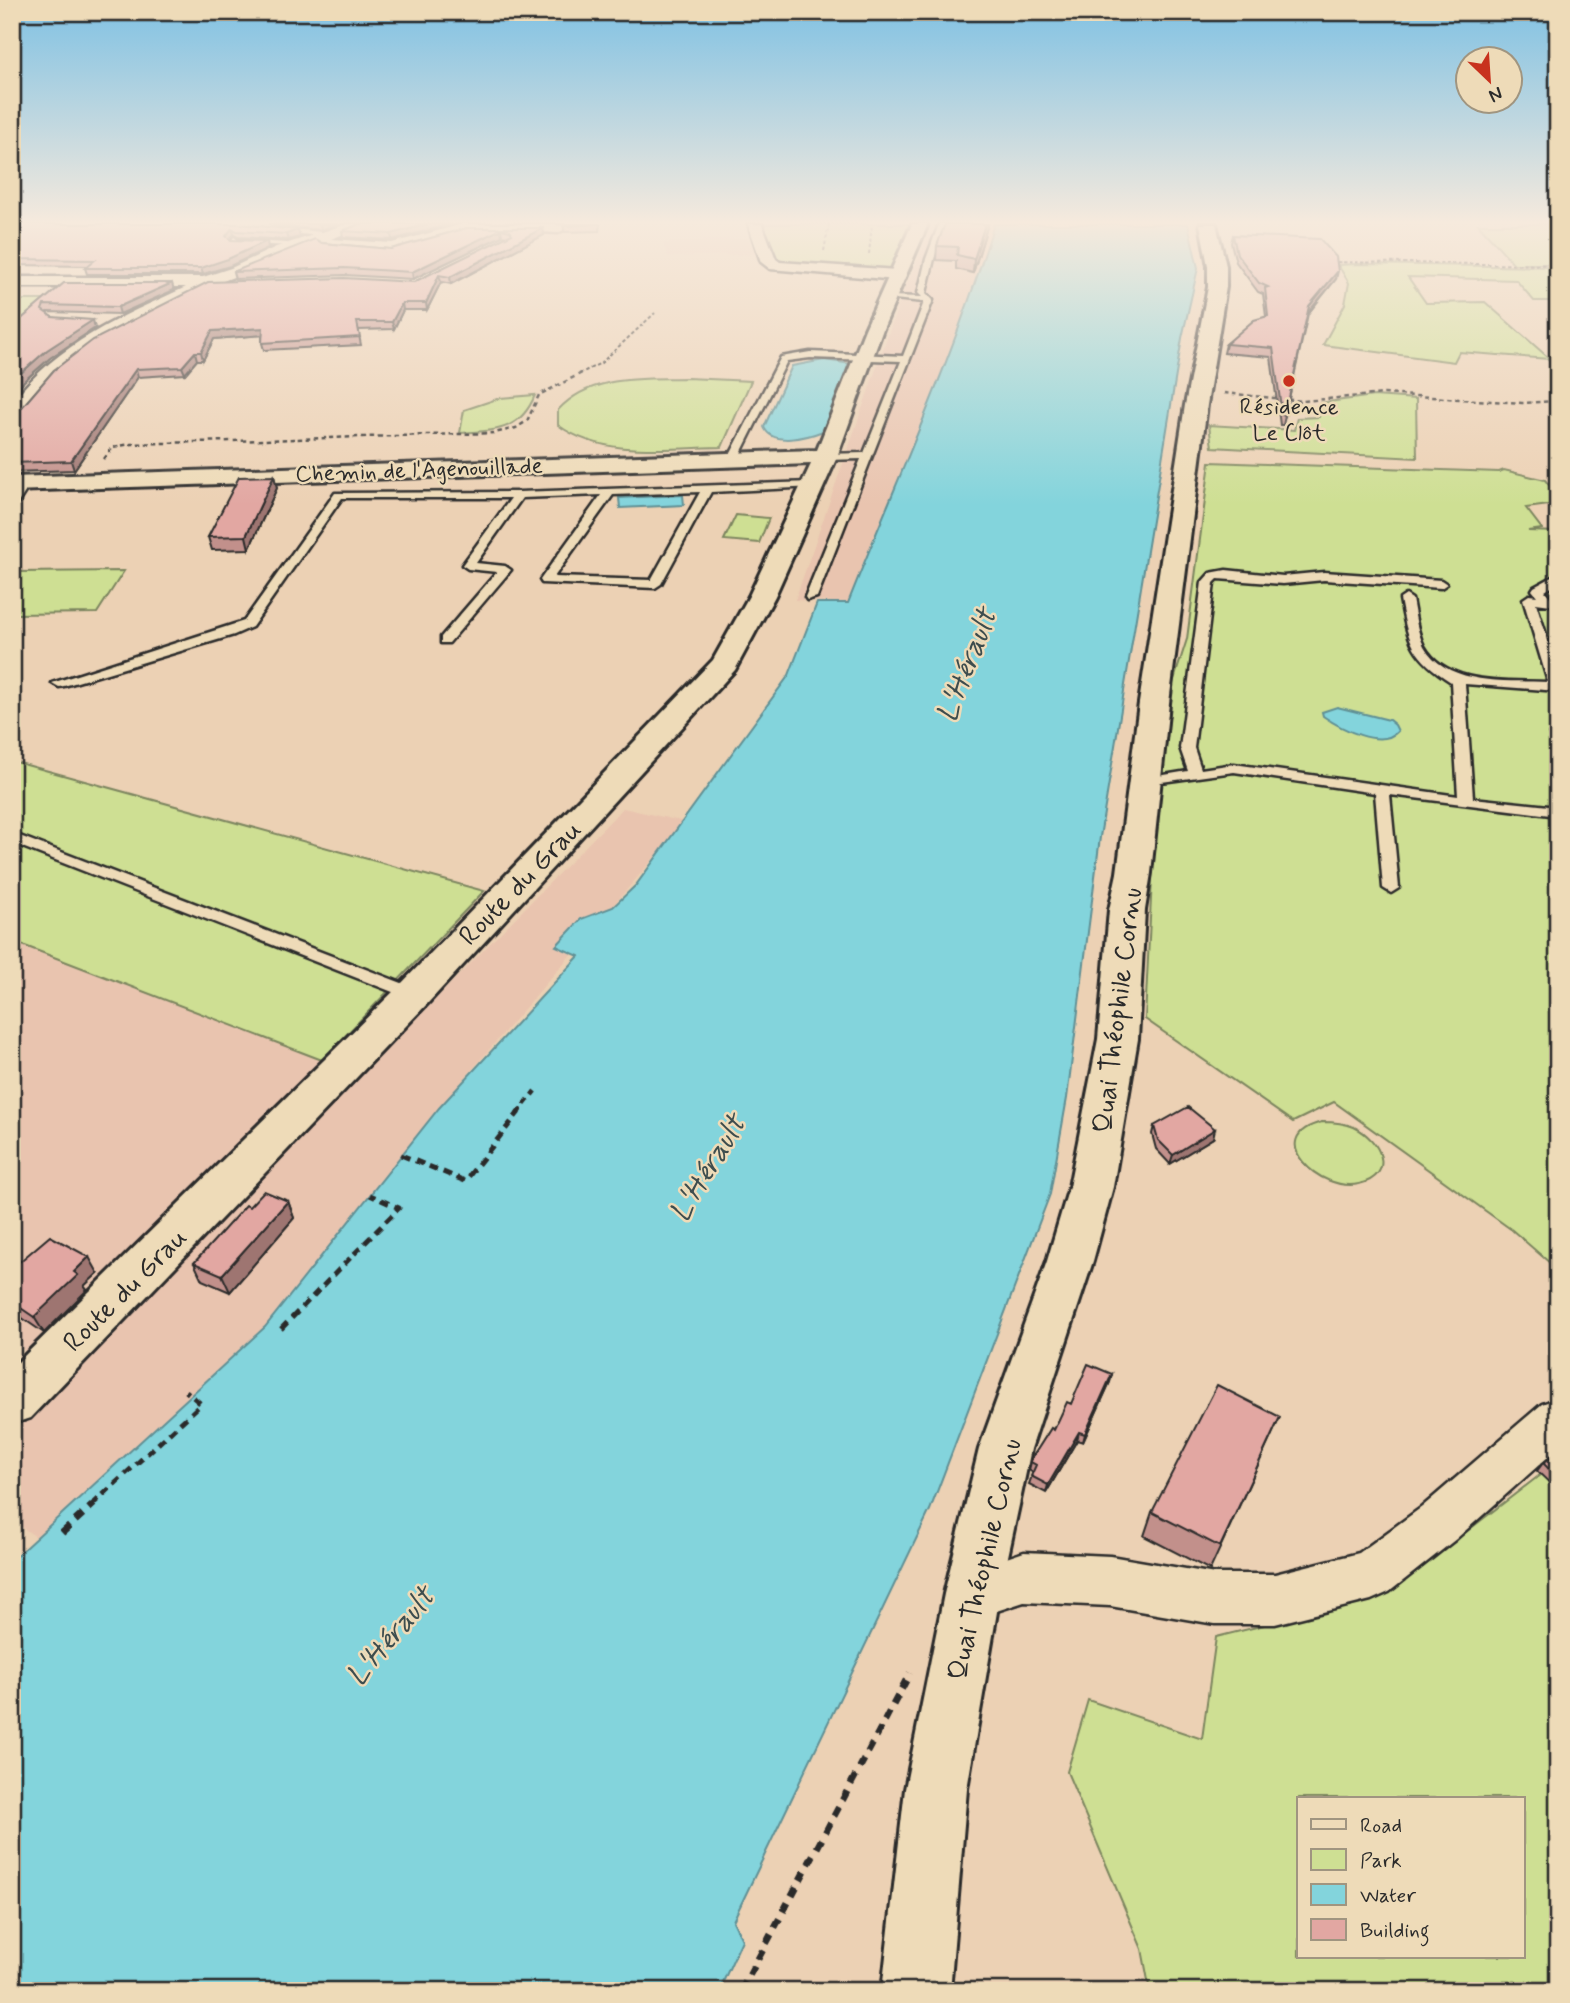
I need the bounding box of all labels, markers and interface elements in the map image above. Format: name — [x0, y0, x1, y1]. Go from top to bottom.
north arrow — [1454, 46, 1524, 116]
text: N — [1485, 80, 1507, 108]
marker: Résidence Le Clôt — [1281, 373, 1297, 389]
place label: Résidence Le Clôt — [1239, 393, 1339, 449]
street label: Chemin de l'Agenouillade — [295, 452, 543, 490]
water label: L'Hérault — [928, 600, 1008, 728]
street label: Route du Grau — [451, 813, 590, 955]
street label: Quai Théophile Cornu — [1085, 885, 1152, 1135]
water label: L'Hérault — [661, 1105, 757, 1229]
street label: Route du Grau — [56, 1221, 196, 1361]
street label: Quai Théophile Cornu — [940, 1435, 1031, 1684]
water label: L'Hérault — [338, 1576, 446, 1695]
legend — [1297, 1797, 1524, 1958]
text: Road — [1360, 1812, 1402, 1840]
text: Park — [1360, 1847, 1402, 1875]
text: Water — [1360, 1882, 1416, 1910]
text: Building — [1360, 1917, 1430, 1947]

